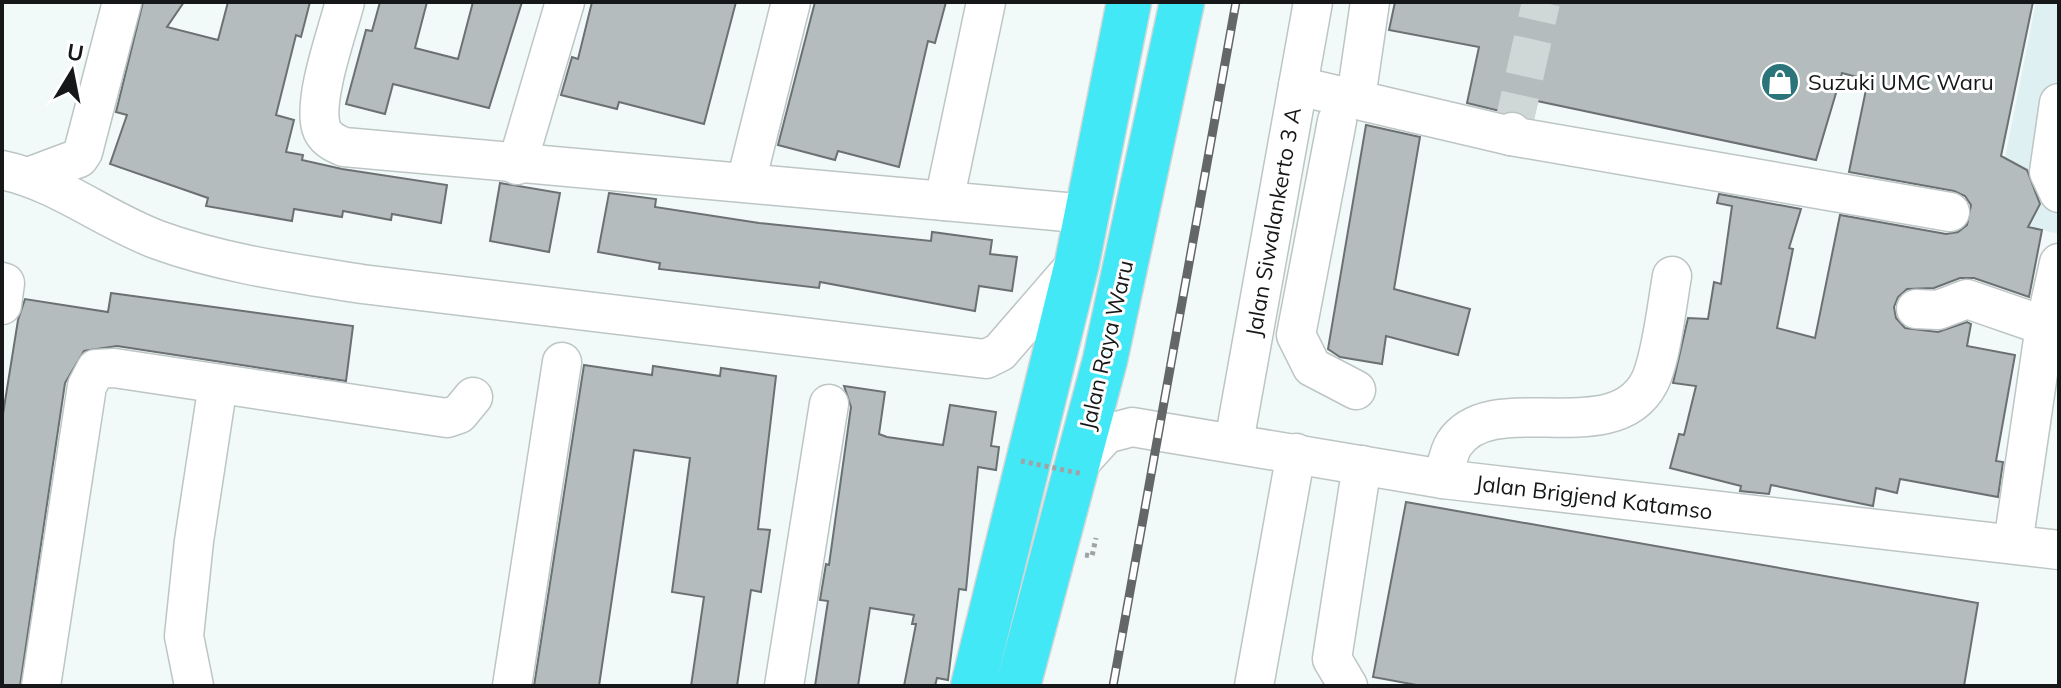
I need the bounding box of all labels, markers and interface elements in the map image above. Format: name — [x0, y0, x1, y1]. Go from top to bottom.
north arrow — [32, 32, 112, 112]
text: U — [65, 37, 86, 68]
shop icon: Suzuki UMC Waru — [1759, 61, 1801, 103]
place label: Suzuki UMC Waru — [1808, 68, 1994, 96]
street label: Jalan Siwalankerto 3 A — [1239, 105, 1307, 339]
street label: Jalan Raya Waru — [1073, 257, 1139, 433]
street label: Jalan Brigjend Katamso — [1474, 469, 1714, 525]

